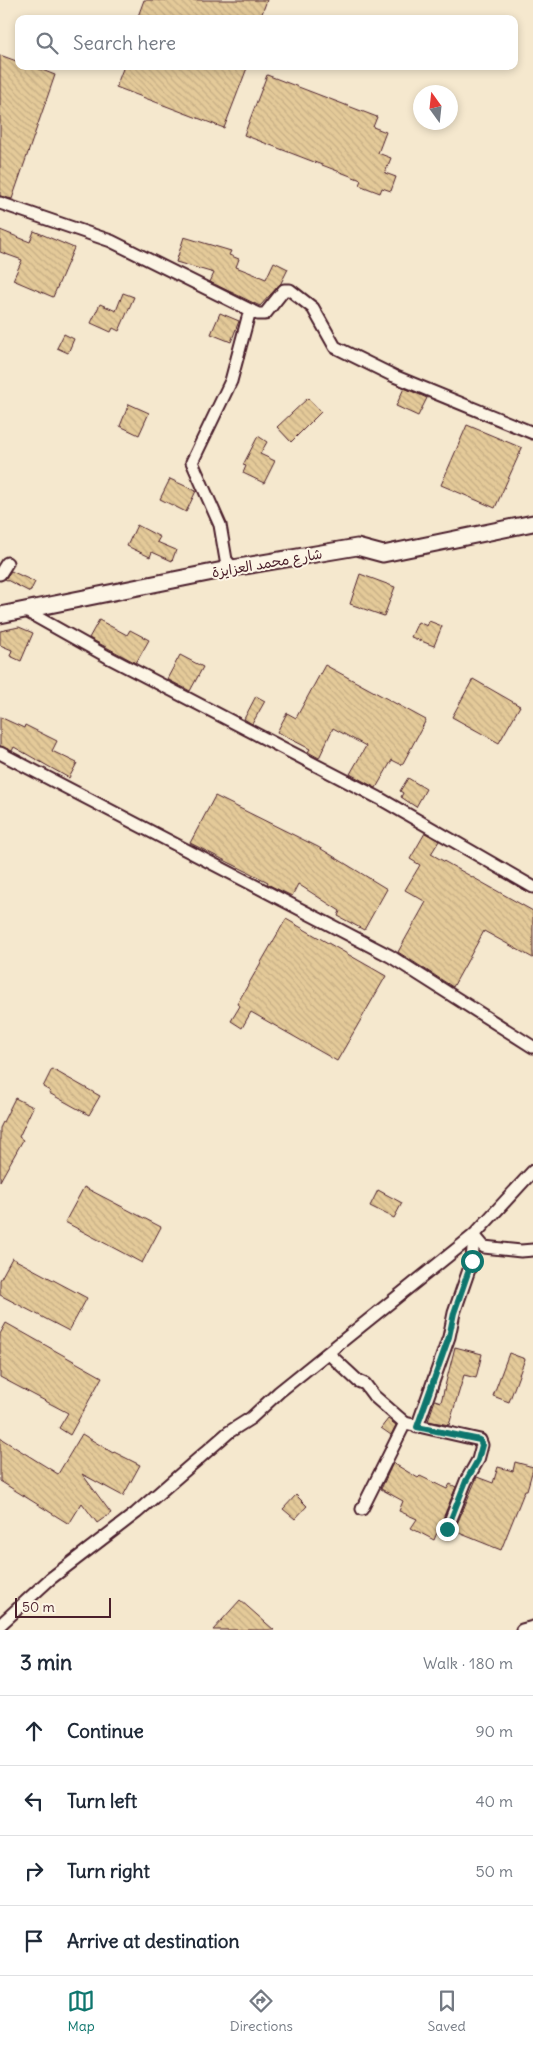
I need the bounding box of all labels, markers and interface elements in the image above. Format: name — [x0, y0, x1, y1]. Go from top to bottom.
search box — [15, 15, 518, 70]
icon: search — [33, 29, 61, 57]
text: Search here — [73, 31, 176, 55]
north arrow — [413, 85, 458, 130]
street label: شارع محمد العزايزة — [210, 544, 324, 583]
route start — [461, 1250, 484, 1273]
route end — [436, 1518, 459, 1541]
scale bar — [15, 1595, 111, 1618]
text: 50 m — [22, 1598, 55, 1616]
text: 3 min — [20, 1649, 72, 1676]
text: Walk · 180 m — [423, 1653, 513, 1673]
icon: ahead — [20, 1717, 48, 1745]
text: Continue — [67, 1719, 144, 1743]
text: 90 m — [475, 1721, 513, 1741]
icon: left — [20, 1787, 48, 1815]
text: Turn left — [67, 1789, 137, 1813]
text: 40 m — [475, 1791, 513, 1811]
icon: right — [20, 1857, 48, 1885]
text: Turn right — [67, 1859, 150, 1883]
text: 50 m — [475, 1861, 513, 1881]
icon: arrive — [20, 1927, 48, 1955]
text: Arrive at destination — [67, 1929, 240, 1953]
tab: Map — [67, 1987, 95, 2035]
tab: Directions — [230, 1987, 293, 2035]
tab: Saved — [427, 1987, 466, 2035]

